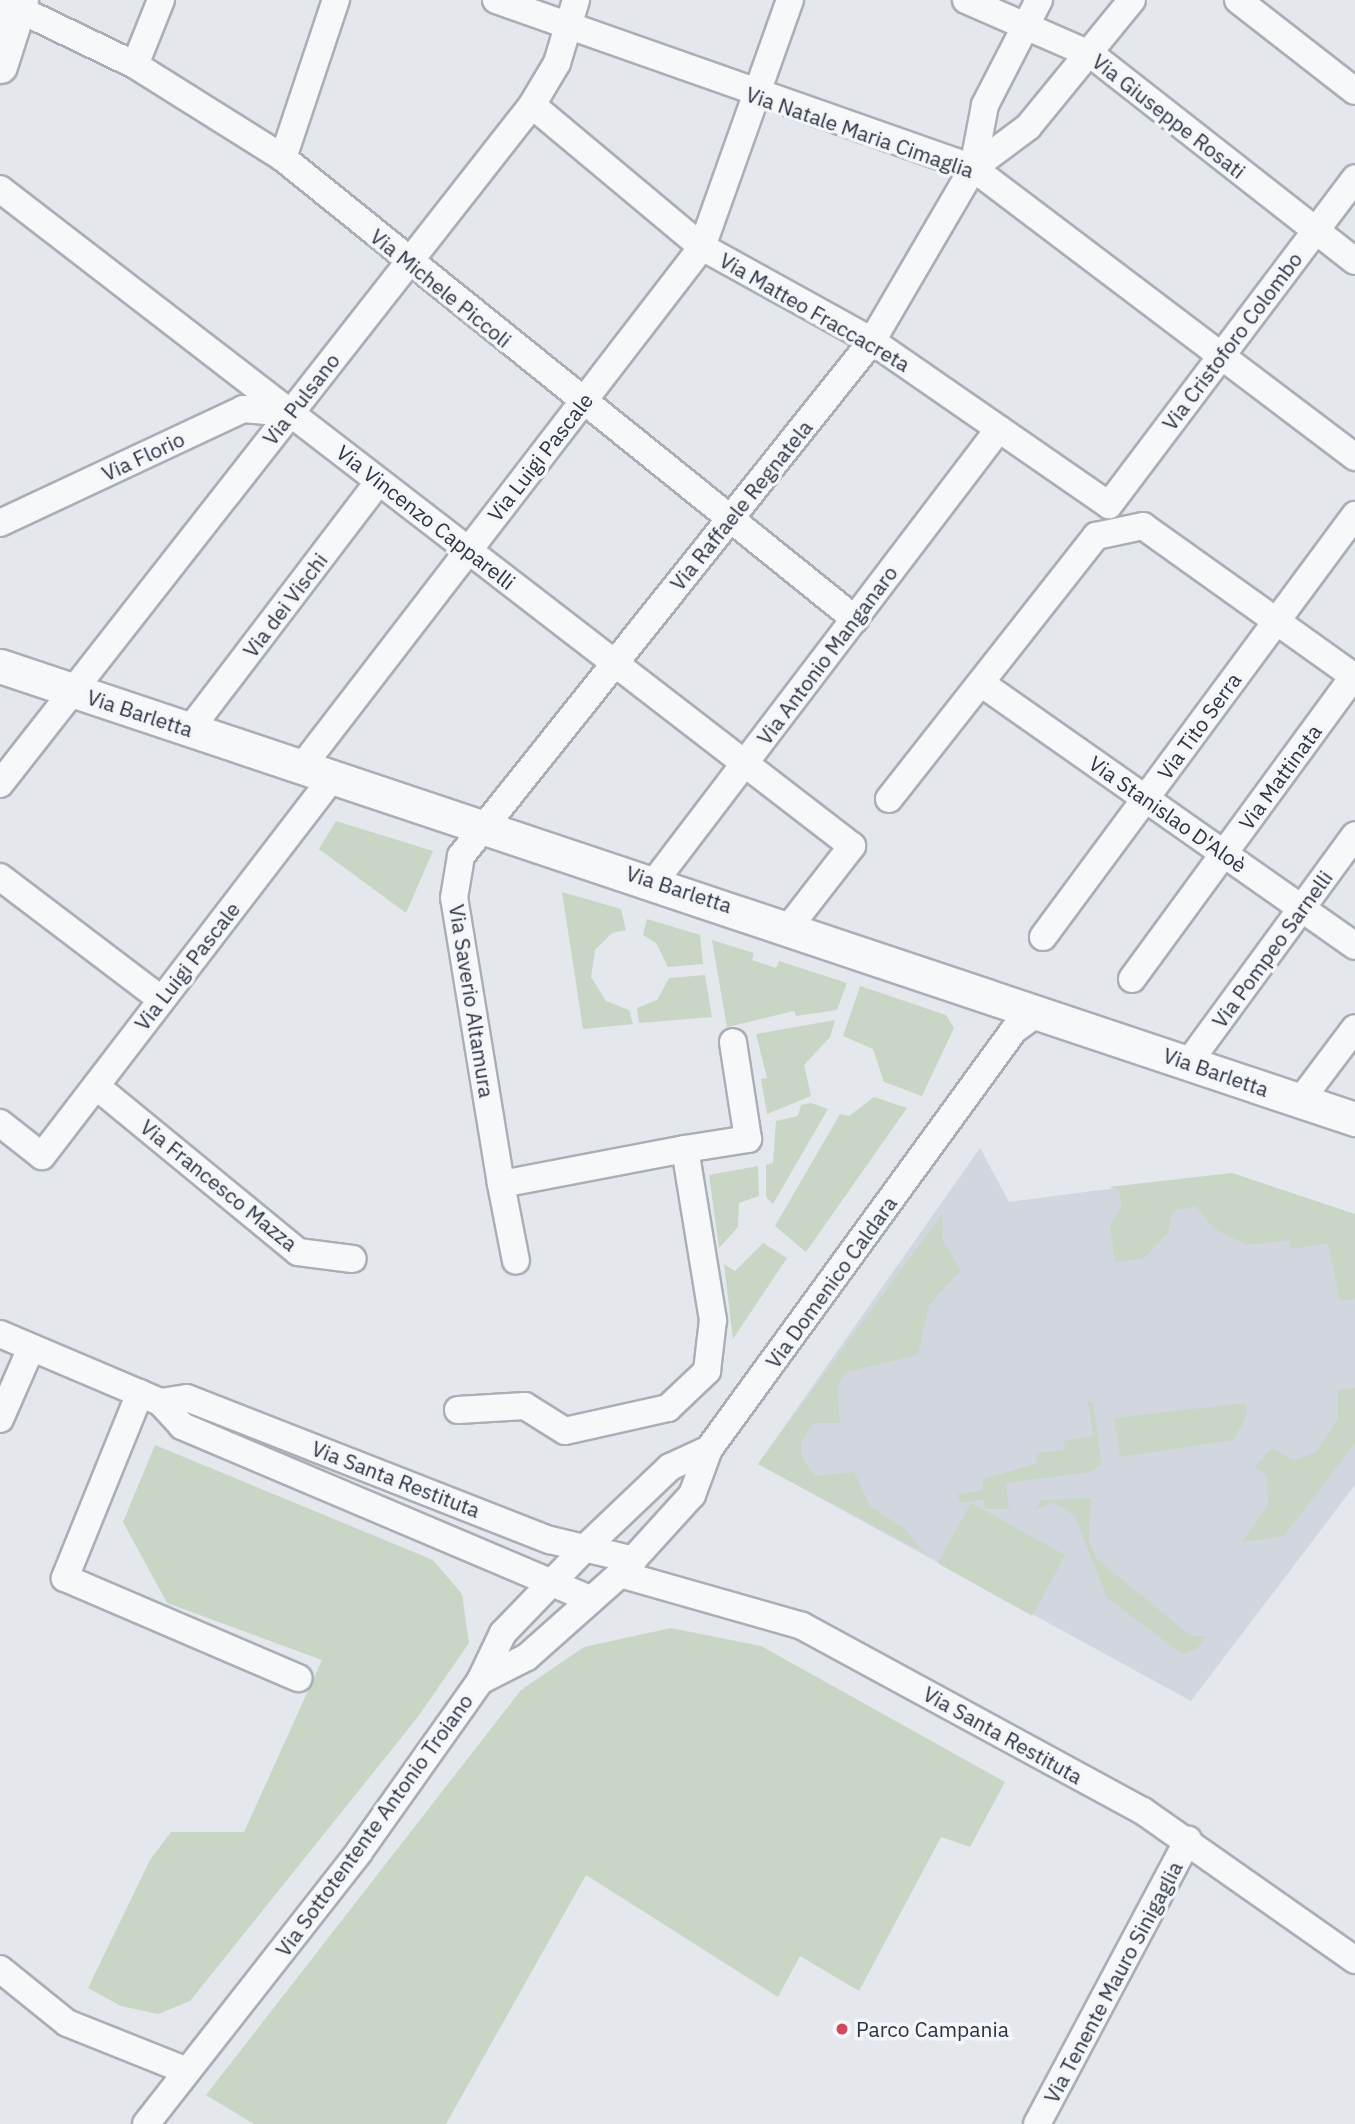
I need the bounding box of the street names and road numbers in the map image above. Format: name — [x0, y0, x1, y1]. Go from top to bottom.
street label: Via Giuseppe Rosati — [1087, 48, 1251, 184]
street label: Via Natale Maria Cimaglia — [743, 81, 977, 183]
street label: Via Michele Piccoli — [365, 223, 517, 353]
street label: Via Matteo Fraccacreta — [715, 247, 915, 377]
street label: Via Cristoforo Colombo — [1157, 247, 1307, 435]
street label: Via Pulsano — [257, 348, 345, 450]
street label: Via Luigi Pascale — [482, 388, 598, 526]
street label: Via Raffaele Regnatela — [665, 415, 817, 595]
street label: Via Florio — [98, 426, 188, 486]
street label: Via Vincenzo Capparelli — [332, 439, 520, 595]
street label: Via dei Vischi — [238, 548, 332, 662]
street label: Via Antonio Manganaro — [751, 561, 903, 749]
street label: Via Tito Serra — [1152, 668, 1246, 784]
street label: Via Barletta — [84, 684, 196, 742]
street label: Via Mattinata — [1233, 719, 1327, 835]
street label: Via Stanislao D'Aloè — [1084, 750, 1252, 878]
street label: Via Barletta — [623, 860, 735, 918]
street label: Via Pompeo Sarnelli — [1207, 865, 1337, 1033]
street label: Via Luigi Pascale — [129, 897, 245, 1035]
street label: Via Saverio Altamura — [444, 902, 500, 1100]
street label: Via Barletta — [1160, 1042, 1272, 1102]
street label: Via Francesco Mazza — [135, 1114, 303, 1256]
street label: Via Domenico Caldara — [760, 1191, 902, 1373]
street label: Via Santa Restituta — [308, 1435, 484, 1523]
street label: Via Santa Restituta — [919, 1681, 1087, 1789]
street label: Via Sottotentente Antonio Troiano — [270, 1689, 478, 1961]
street label: Via Tenente Mauro Sinigaglia — [1038, 1857, 1188, 2107]

